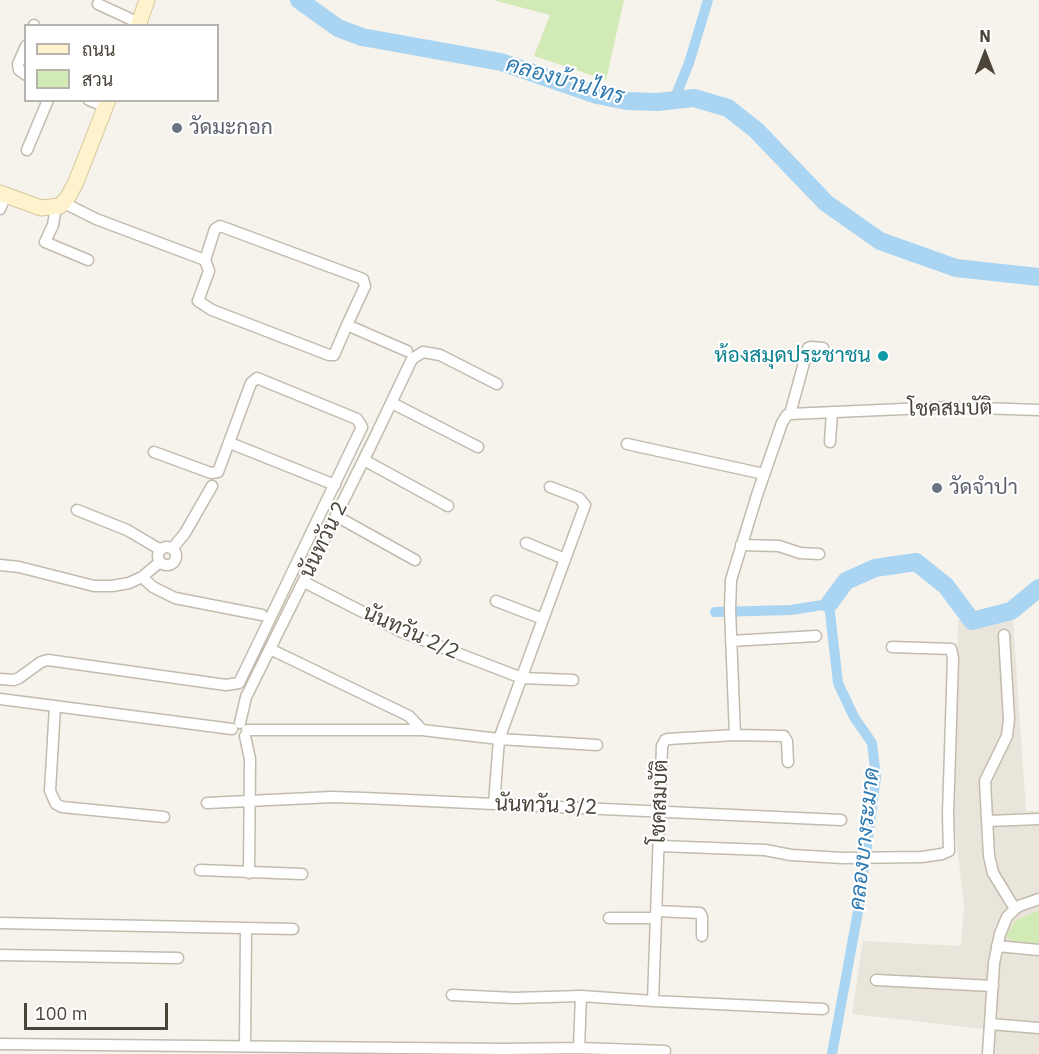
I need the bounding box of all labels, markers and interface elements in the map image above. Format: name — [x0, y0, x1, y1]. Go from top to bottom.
legend — [24, 24, 219, 102]
north arrow — [955, 24, 1015, 84]
text: N — [979, 26, 991, 46]
text: ถนน — [82, 38, 115, 61]
water label: คลองบ้านไทร — [503, 52, 627, 110]
text: สวน — [82, 68, 113, 91]
place label: วัดมะกอก — [189, 115, 273, 141]
marker: วัดมะกอก — [170, 121, 184, 135]
place label: ห้องสมุดประชาชน — [714, 343, 871, 369]
marker: ห้องสมุดประชาชน — [876, 349, 890, 363]
street label: โชคสมบัติ — [907, 396, 993, 422]
place label: วัดจำปา — [949, 475, 1018, 501]
marker: วัดจำปา — [930, 481, 944, 495]
street label: นันทวัน 2 — [295, 498, 353, 582]
street label: นันทวัน 2/2 — [359, 601, 463, 665]
street label: โชคสมบัติ — [646, 759, 674, 845]
water label: คลองบางระมาด — [844, 766, 886, 912]
street label: นันทวัน 3/2 — [494, 792, 598, 820]
scale bar — [27, 991, 171, 1029]
text: 100 m — [35, 1002, 87, 1025]

